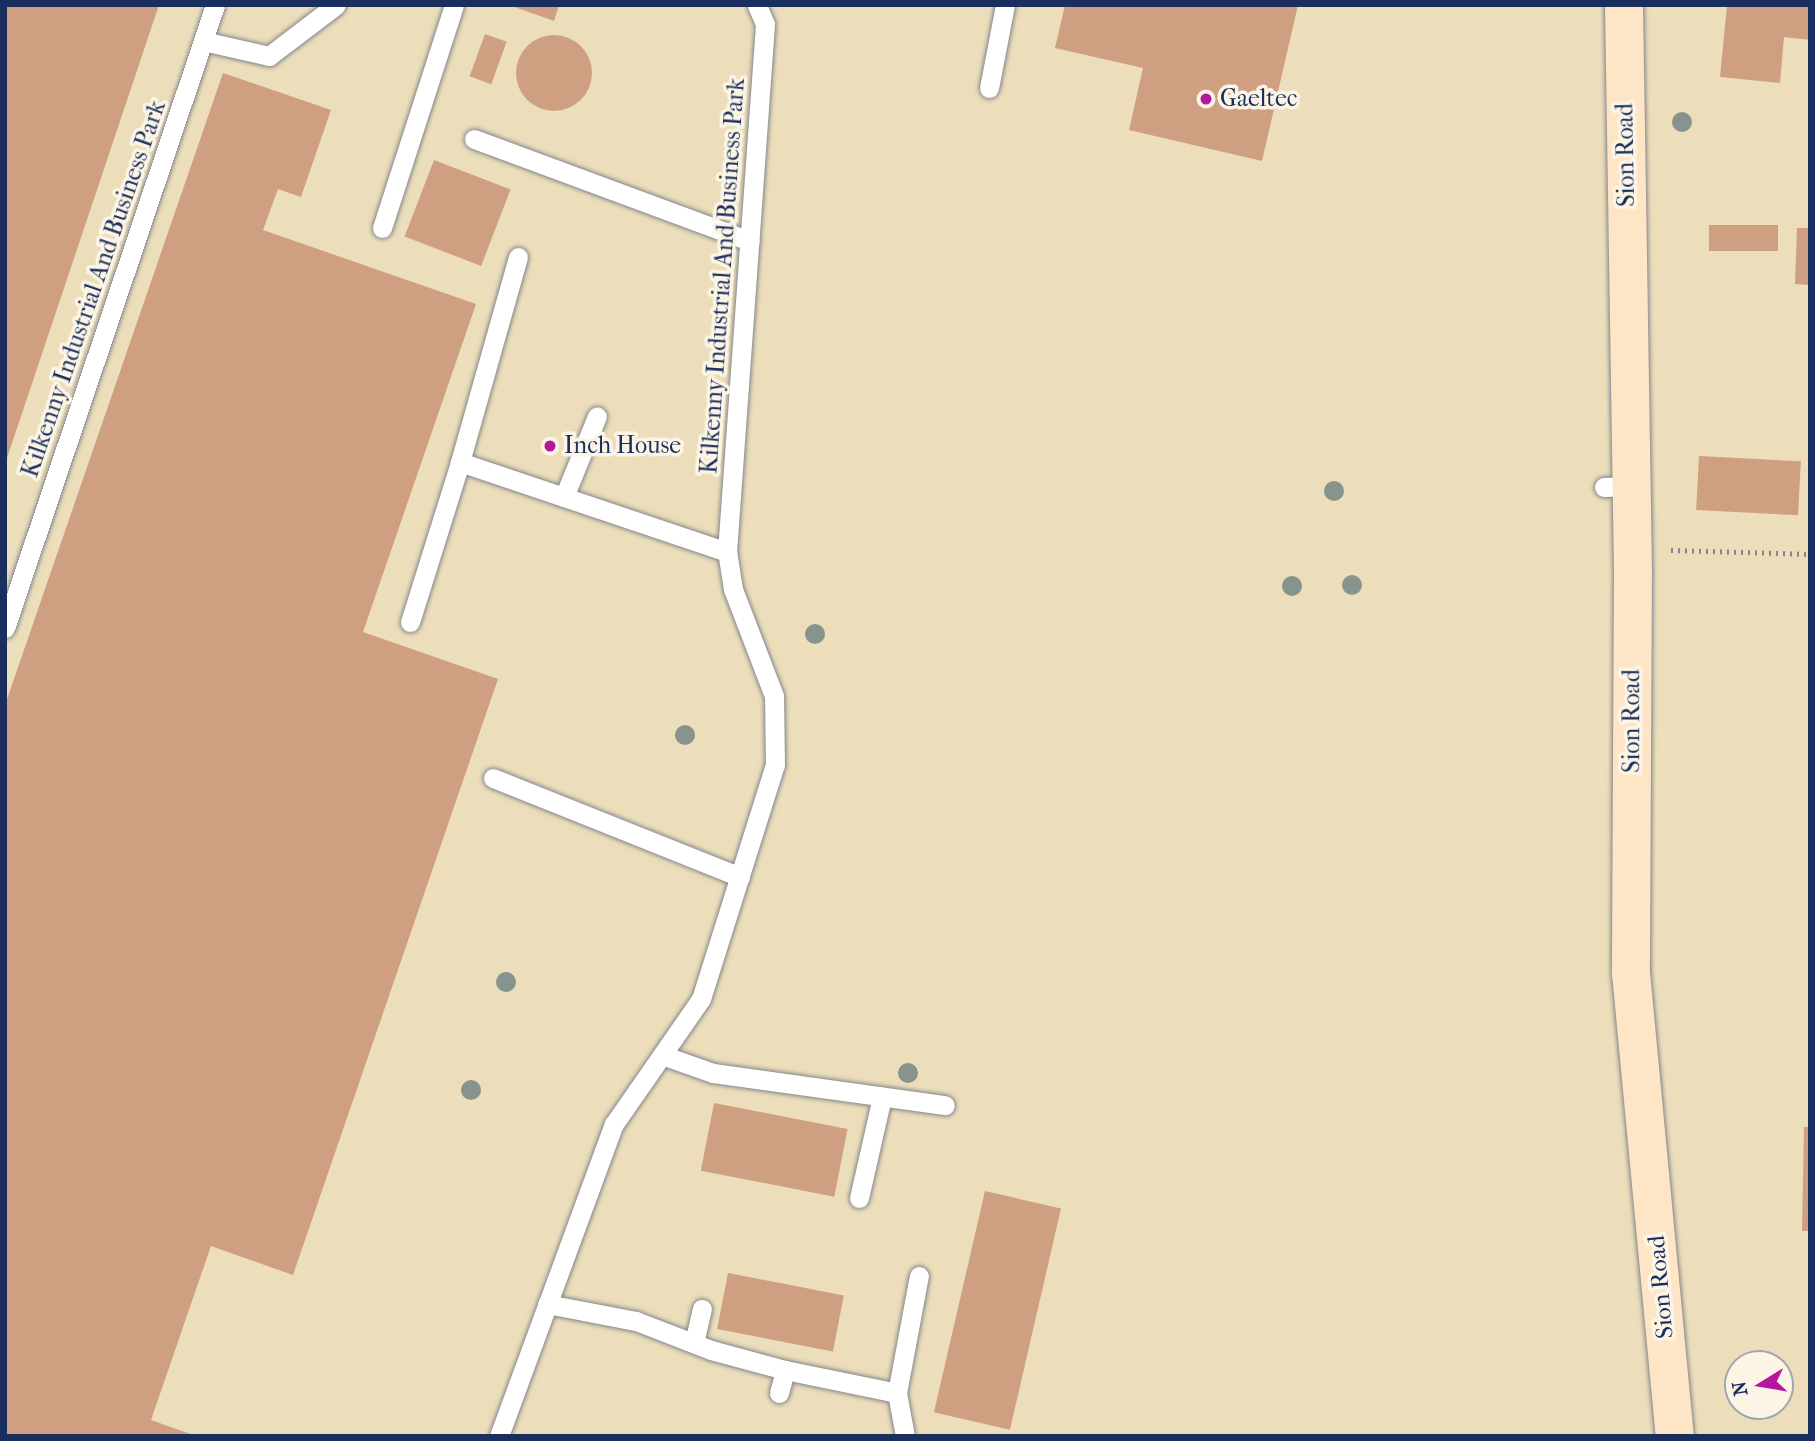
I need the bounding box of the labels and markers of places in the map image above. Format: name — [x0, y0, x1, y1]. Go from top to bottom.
place label: Gaeltec — [1220, 85, 1297, 113]
marker: Gaeltec — [1198, 91, 1214, 107]
place label: Inch House — [564, 432, 681, 460]
marker: Inch House — [542, 438, 558, 454]

